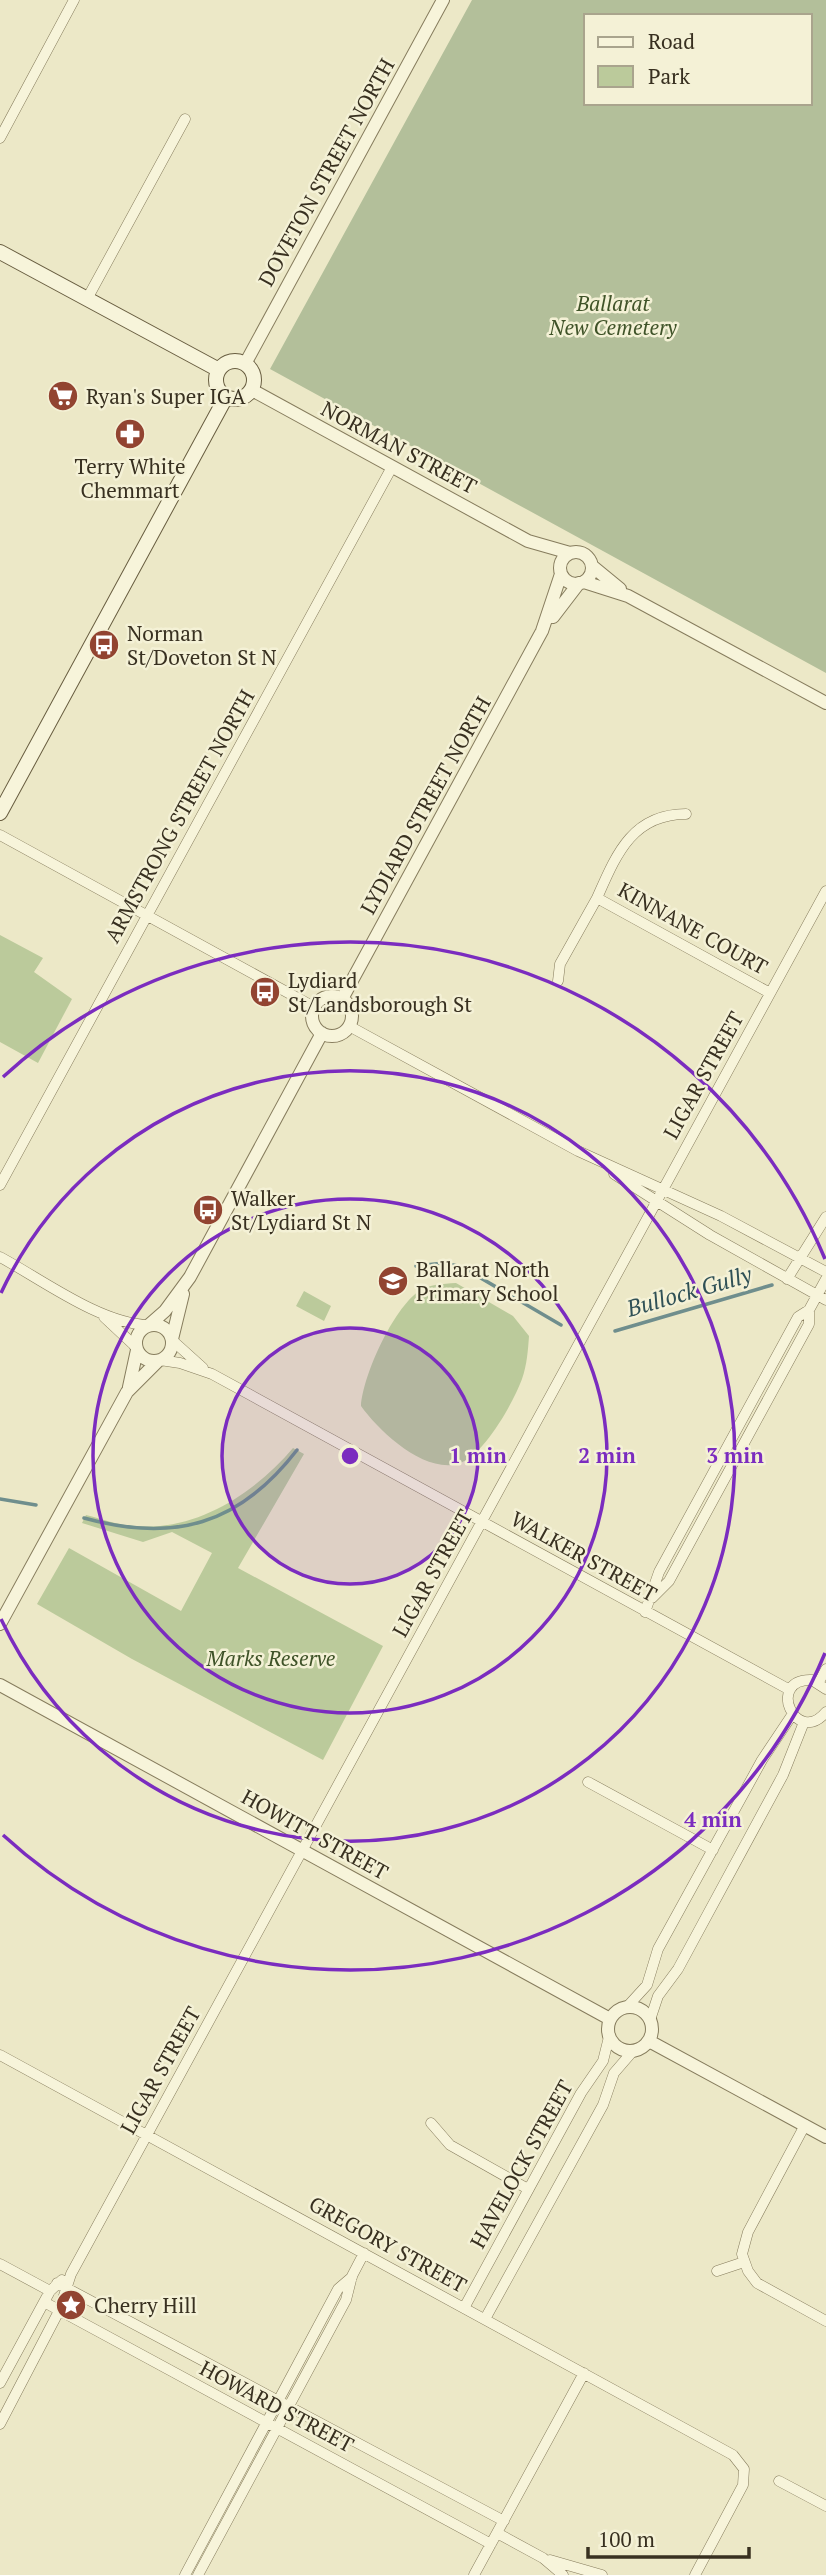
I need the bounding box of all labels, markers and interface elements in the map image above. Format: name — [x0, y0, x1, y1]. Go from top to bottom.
legend — [584, 14, 812, 105]
text: Road — [648, 27, 695, 55]
street label: DOVETON STREET NORTH — [252, 53, 400, 291]
text: Park — [648, 62, 690, 90]
park label: Ballarat New Cemetery — [548, 289, 677, 341]
supermarket icon: Ryan's Super IGA — [46, 379, 80, 413]
place label: Ryan's Super IGA — [86, 382, 246, 410]
street label: NORMAN STREET — [316, 394, 482, 500]
pharmacy icon: Terry White Chemmart — [113, 417, 147, 451]
place label: Terry White Chemmart — [74, 452, 186, 504]
place label: Norman St/Doveton St N — [127, 619, 277, 671]
bus stop icon: Norman St/Doveton St N — [87, 628, 121, 662]
street label: ARMSTRONG STREET NORTH — [98, 685, 260, 947]
street label: LYDIARD STREET NORTH — [353, 691, 497, 919]
street label: KINNANE COURT — [613, 875, 773, 981]
place label: Lydiard St/Landsborough St — [288, 966, 472, 1018]
bus stop icon: Lydiard St/Landsborough St — [248, 975, 282, 1009]
street label: LIGAR STREET — [657, 1006, 749, 1144]
place label: Walker St/Lydiard St N — [231, 1184, 371, 1236]
bus stop icon: Walker St/Lydiard St N — [191, 1193, 225, 1227]
place label: Ballarat North Primary School — [416, 1255, 559, 1307]
water label: Bullock Gully — [622, 1258, 756, 1324]
school or university icon: Ballarat North Primary School — [376, 1264, 410, 1298]
text: 1 min — [449, 1441, 507, 1469]
text: 2 min — [578, 1441, 636, 1469]
text: 3 min — [706, 1441, 764, 1469]
centre of rings — [338, 1444, 362, 1468]
street label: LIGAR STREET — [386, 1504, 478, 1642]
street label: WALKER STREET — [506, 1504, 662, 1608]
park label: Marks Reserve — [206, 1644, 336, 1672]
street label: HOWITT STREET — [237, 1782, 393, 1886]
text: 4 min — [684, 1805, 742, 1833]
street label: LIGAR STREET — [114, 2001, 206, 2139]
street label: HAVELOCK STREET — [463, 2075, 579, 2253]
street label: GREGORY STREET — [304, 2189, 472, 2299]
place icon: Cherry Hill — [54, 2288, 88, 2322]
place label: Cherry Hill — [94, 2291, 197, 2319]
street label: HOWARD STREET — [195, 2354, 359, 2458]
scale bar — [588, 2516, 749, 2560]
text: 100 m — [598, 2525, 655, 2553]

